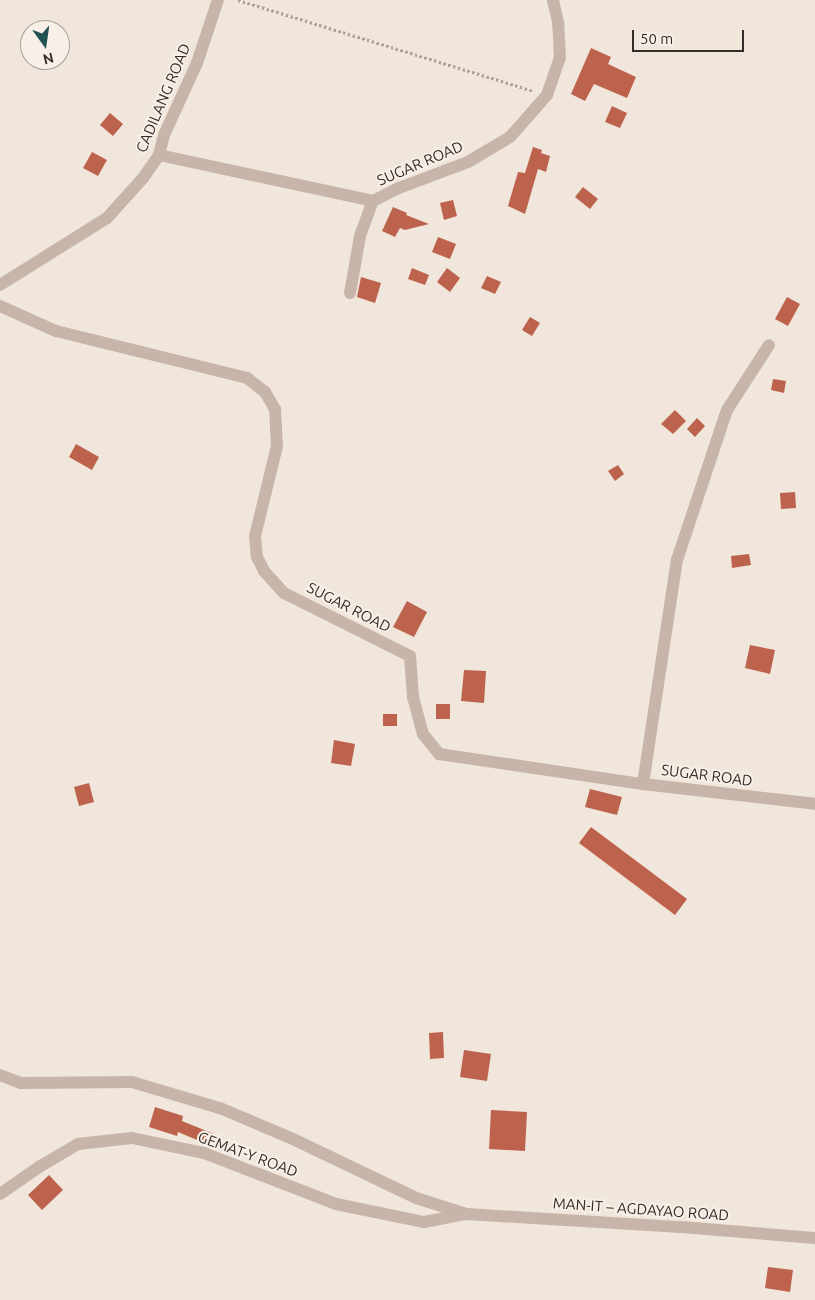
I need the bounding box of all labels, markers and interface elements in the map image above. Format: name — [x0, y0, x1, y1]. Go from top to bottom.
north arrow — [20, 20, 70, 70]
scale bar — [635, 20, 748, 52]
text: 50 m — [640, 30, 673, 47]
street label: CADILANG ROAD — [132, 41, 194, 155]
text: N — [41, 50, 55, 68]
street label: SUGAR ROAD — [374, 137, 466, 189]
street label: SUGAR ROAD — [304, 578, 394, 636]
street label: SUGAR ROAD — [660, 760, 754, 790]
street label: GEMAT-Y ROAD — [196, 1128, 300, 1180]
street label: MAN-IT – AGDAYAO ROAD — [552, 1194, 730, 1224]

